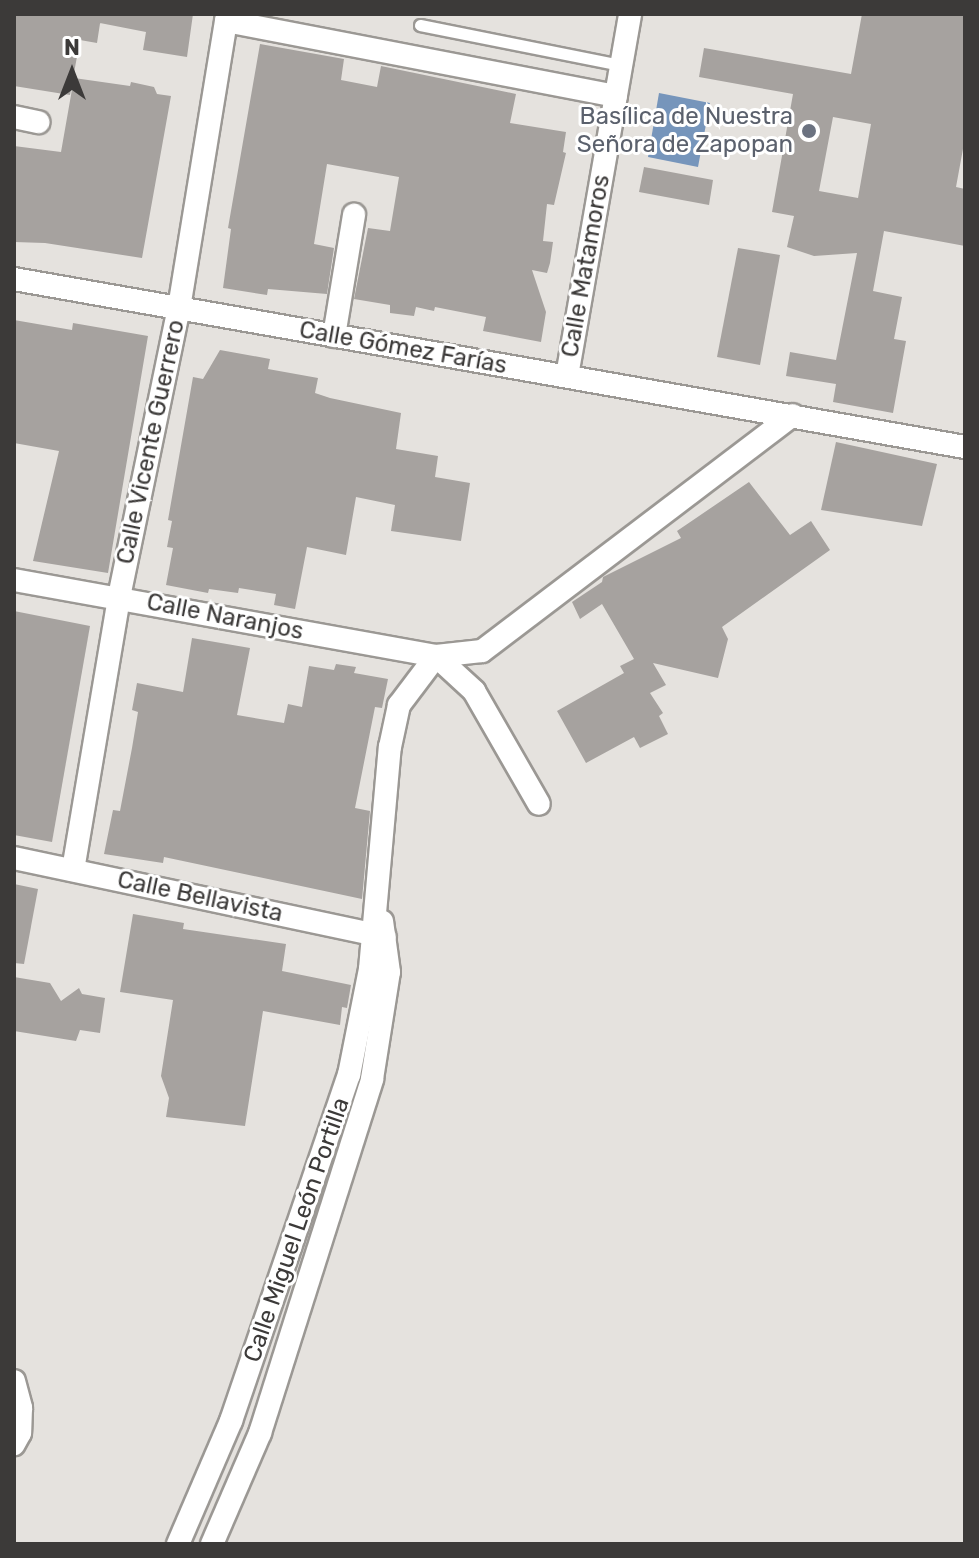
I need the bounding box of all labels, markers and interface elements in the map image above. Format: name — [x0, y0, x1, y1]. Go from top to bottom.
north arrow — [32, 32, 112, 112]
text: N — [64, 34, 80, 61]
place label: Basílica de Nuestra Señora de Zapopan — [577, 103, 793, 159]
marker: Basílica de Nuestra Señora de Zapopan — [800, 122, 818, 140]
street label: Calle Matamoros — [556, 172, 616, 360]
street label: Calle Gómez Farías — [297, 316, 509, 380]
street label: Calle Vicente Guerrero — [111, 317, 191, 567]
street label: Calle Naranjos — [144, 588, 306, 646]
street label: Calle Bellavista — [115, 865, 285, 929]
street label: Calle Miguel León Portilla — [238, 1094, 356, 1366]

